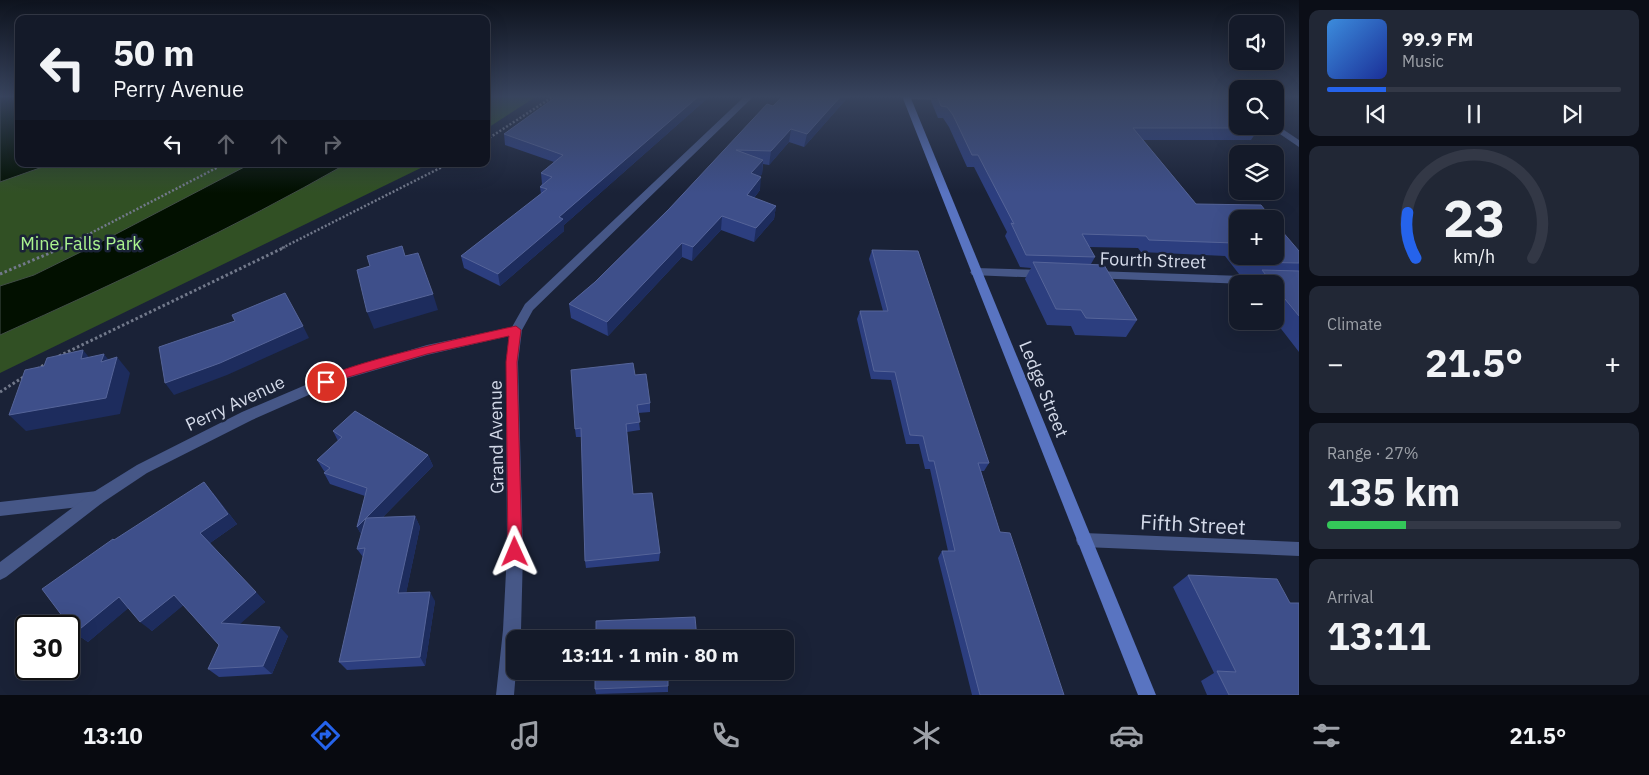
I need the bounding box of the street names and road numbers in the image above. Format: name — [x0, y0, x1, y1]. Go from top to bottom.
street label: Fourth Street — [1099, 247, 1207, 273]
street label: Ledge Street — [1014, 337, 1074, 441]
street label: Perry Avenue — [182, 370, 289, 436]
street label: Grand Avenue — [484, 380, 508, 494]
street label: Fifth Street — [1140, 507, 1246, 541]

